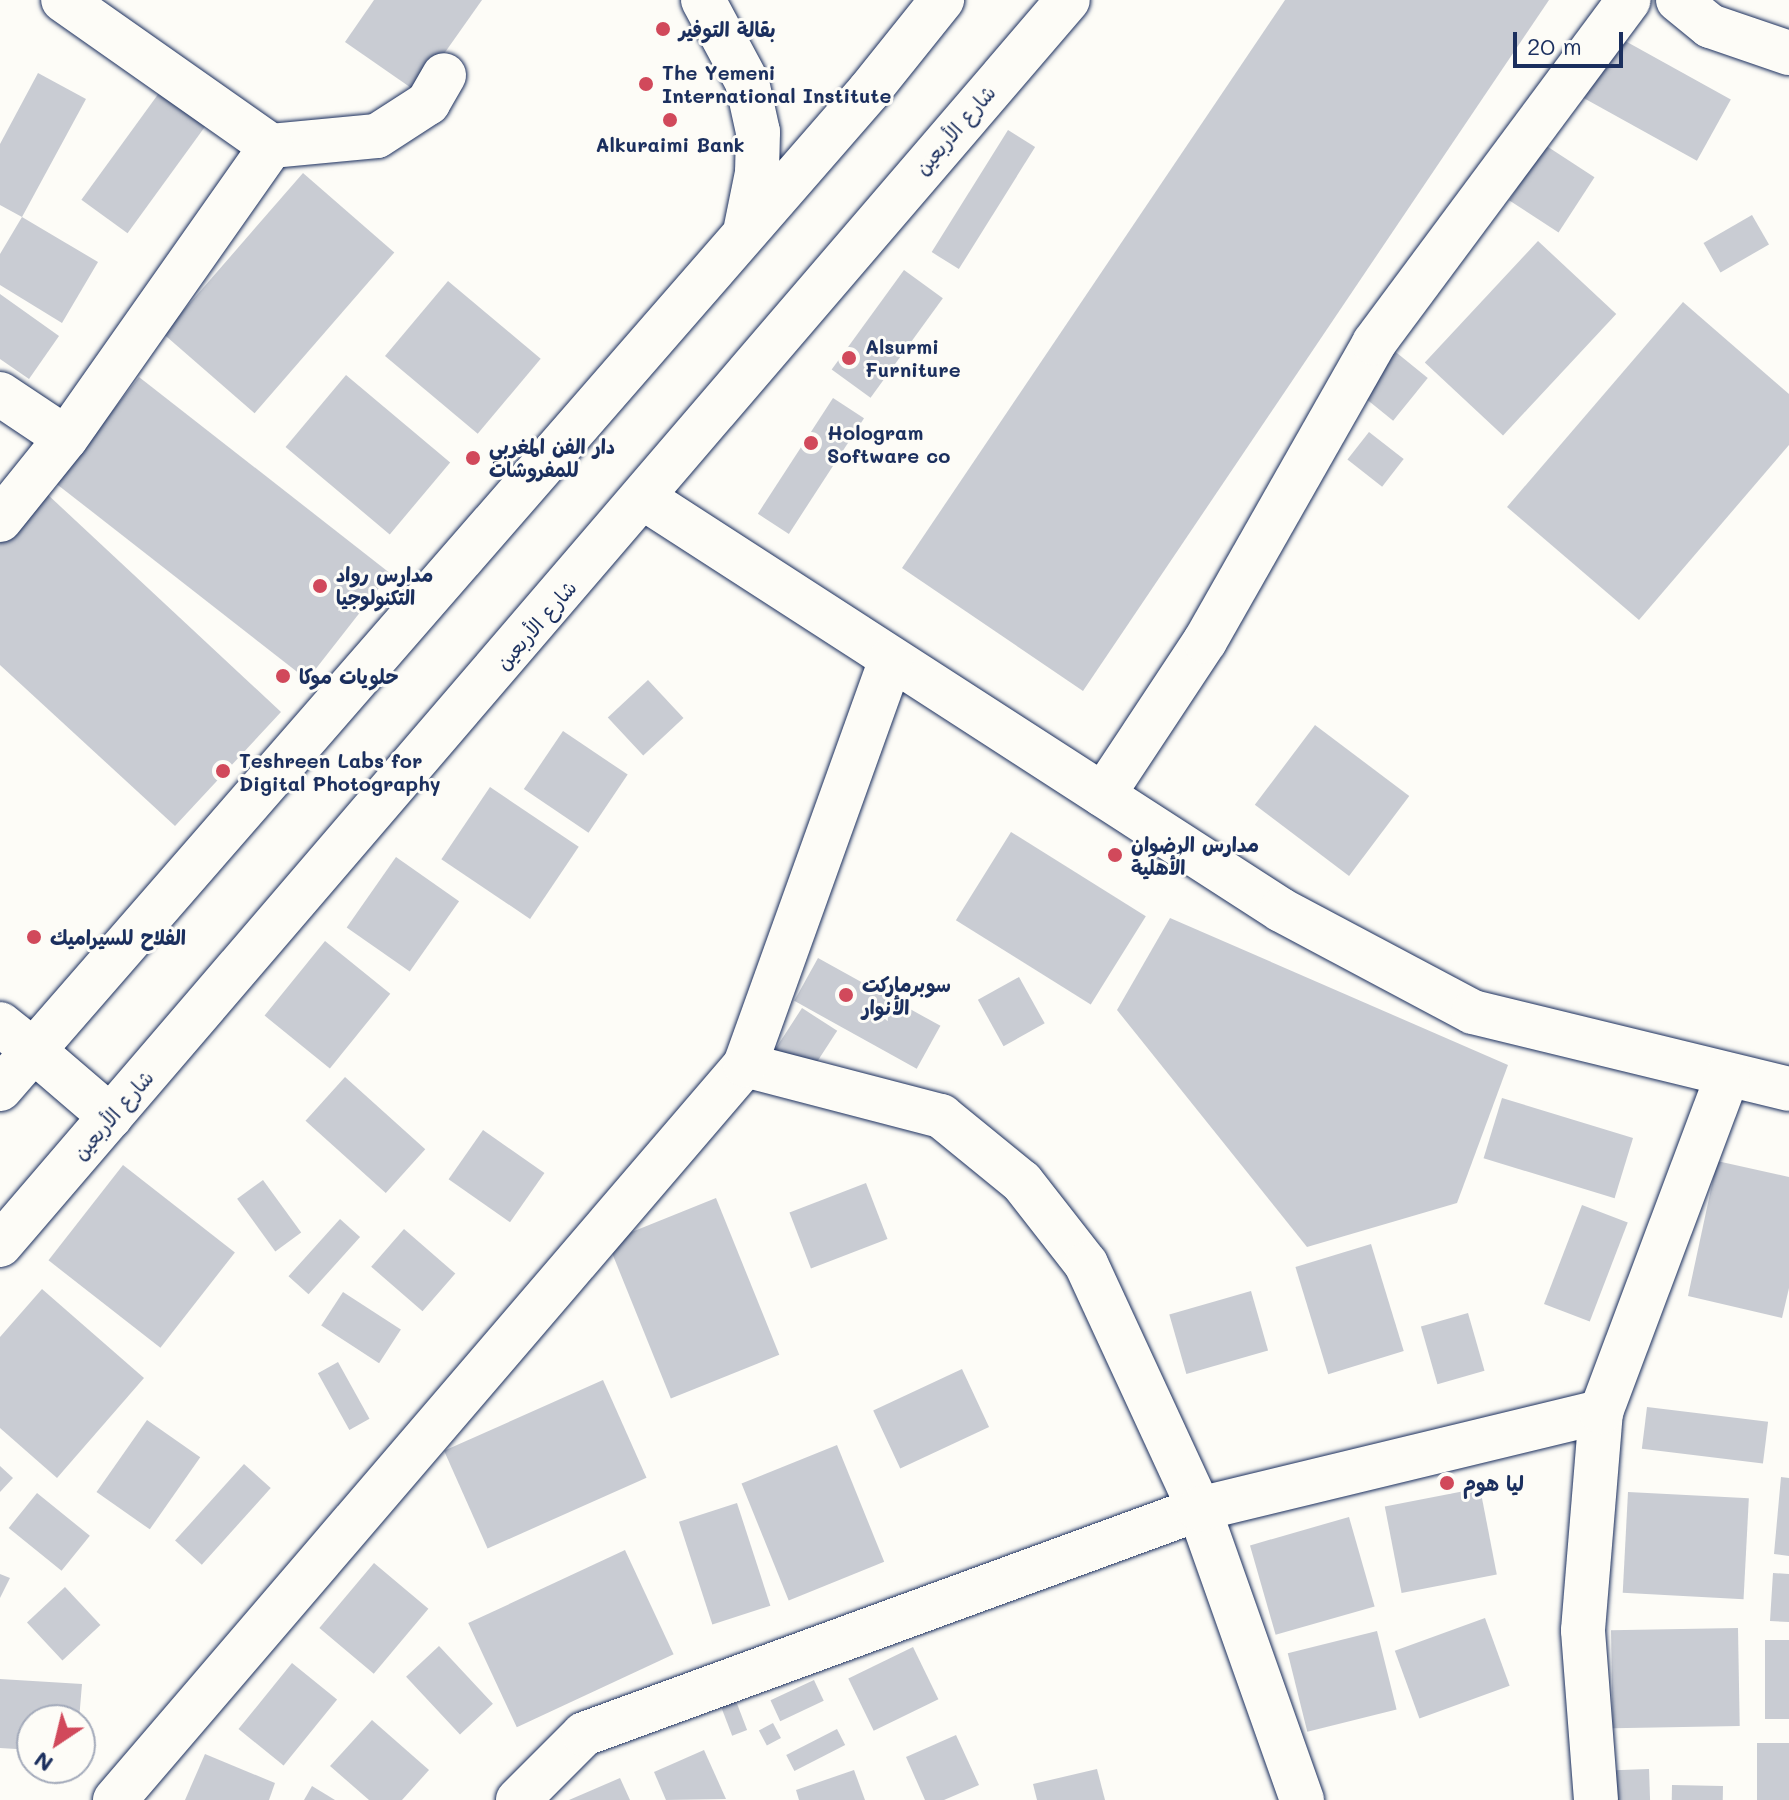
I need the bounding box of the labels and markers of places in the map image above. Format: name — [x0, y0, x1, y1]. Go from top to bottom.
place label: بقالة التوفير — [679, 17, 776, 41]
marker: بقالة التوفير — [654, 20, 672, 38]
place label: The Yemeni International Institute — [662, 60, 891, 107]
marker: The Yemeni International Institute — [637, 75, 655, 93]
marker: Alkuraimi Bank — [661, 111, 679, 129]
place label: Alkuraimi Bank — [596, 132, 744, 156]
place label: Alsurmi Furniture — [865, 334, 961, 381]
marker: Alsurmi Furniture — [840, 349, 858, 367]
place label: Hologram Software co — [827, 420, 950, 467]
place label: دار الفن المغربي للمفروشات — [489, 434, 615, 481]
marker: Hologram Software co — [802, 434, 820, 452]
marker: دار الفن المغربي للمفروشات — [464, 449, 482, 467]
place label: مدارس رواد التكنولوجيا — [336, 562, 433, 609]
marker: مدارس رواد التكنولوجيا — [311, 577, 329, 595]
place label: حلويات موكا — [299, 664, 399, 688]
marker: حلويات موكا — [274, 667, 292, 685]
place label: Teshreen Labs for Digital Photography — [239, 748, 441, 795]
marker: Teshreen Labs for Digital Photography — [214, 762, 232, 780]
place label: مدارس الرضوان الأهلية — [1131, 832, 1259, 879]
marker: مدارس الرضوان الأهلية — [1106, 846, 1124, 864]
place label: الفلاح للسيراميك — [50, 925, 186, 949]
marker: الفلاح للسيراميك — [25, 928, 43, 946]
place label: سوبرماركت الأنوار — [862, 972, 951, 1019]
marker: سوبرماركت الأنوار — [837, 986, 855, 1004]
place label: ليا هوم — [1463, 1471, 1524, 1495]
marker: ليا هوم — [1438, 1474, 1456, 1492]

